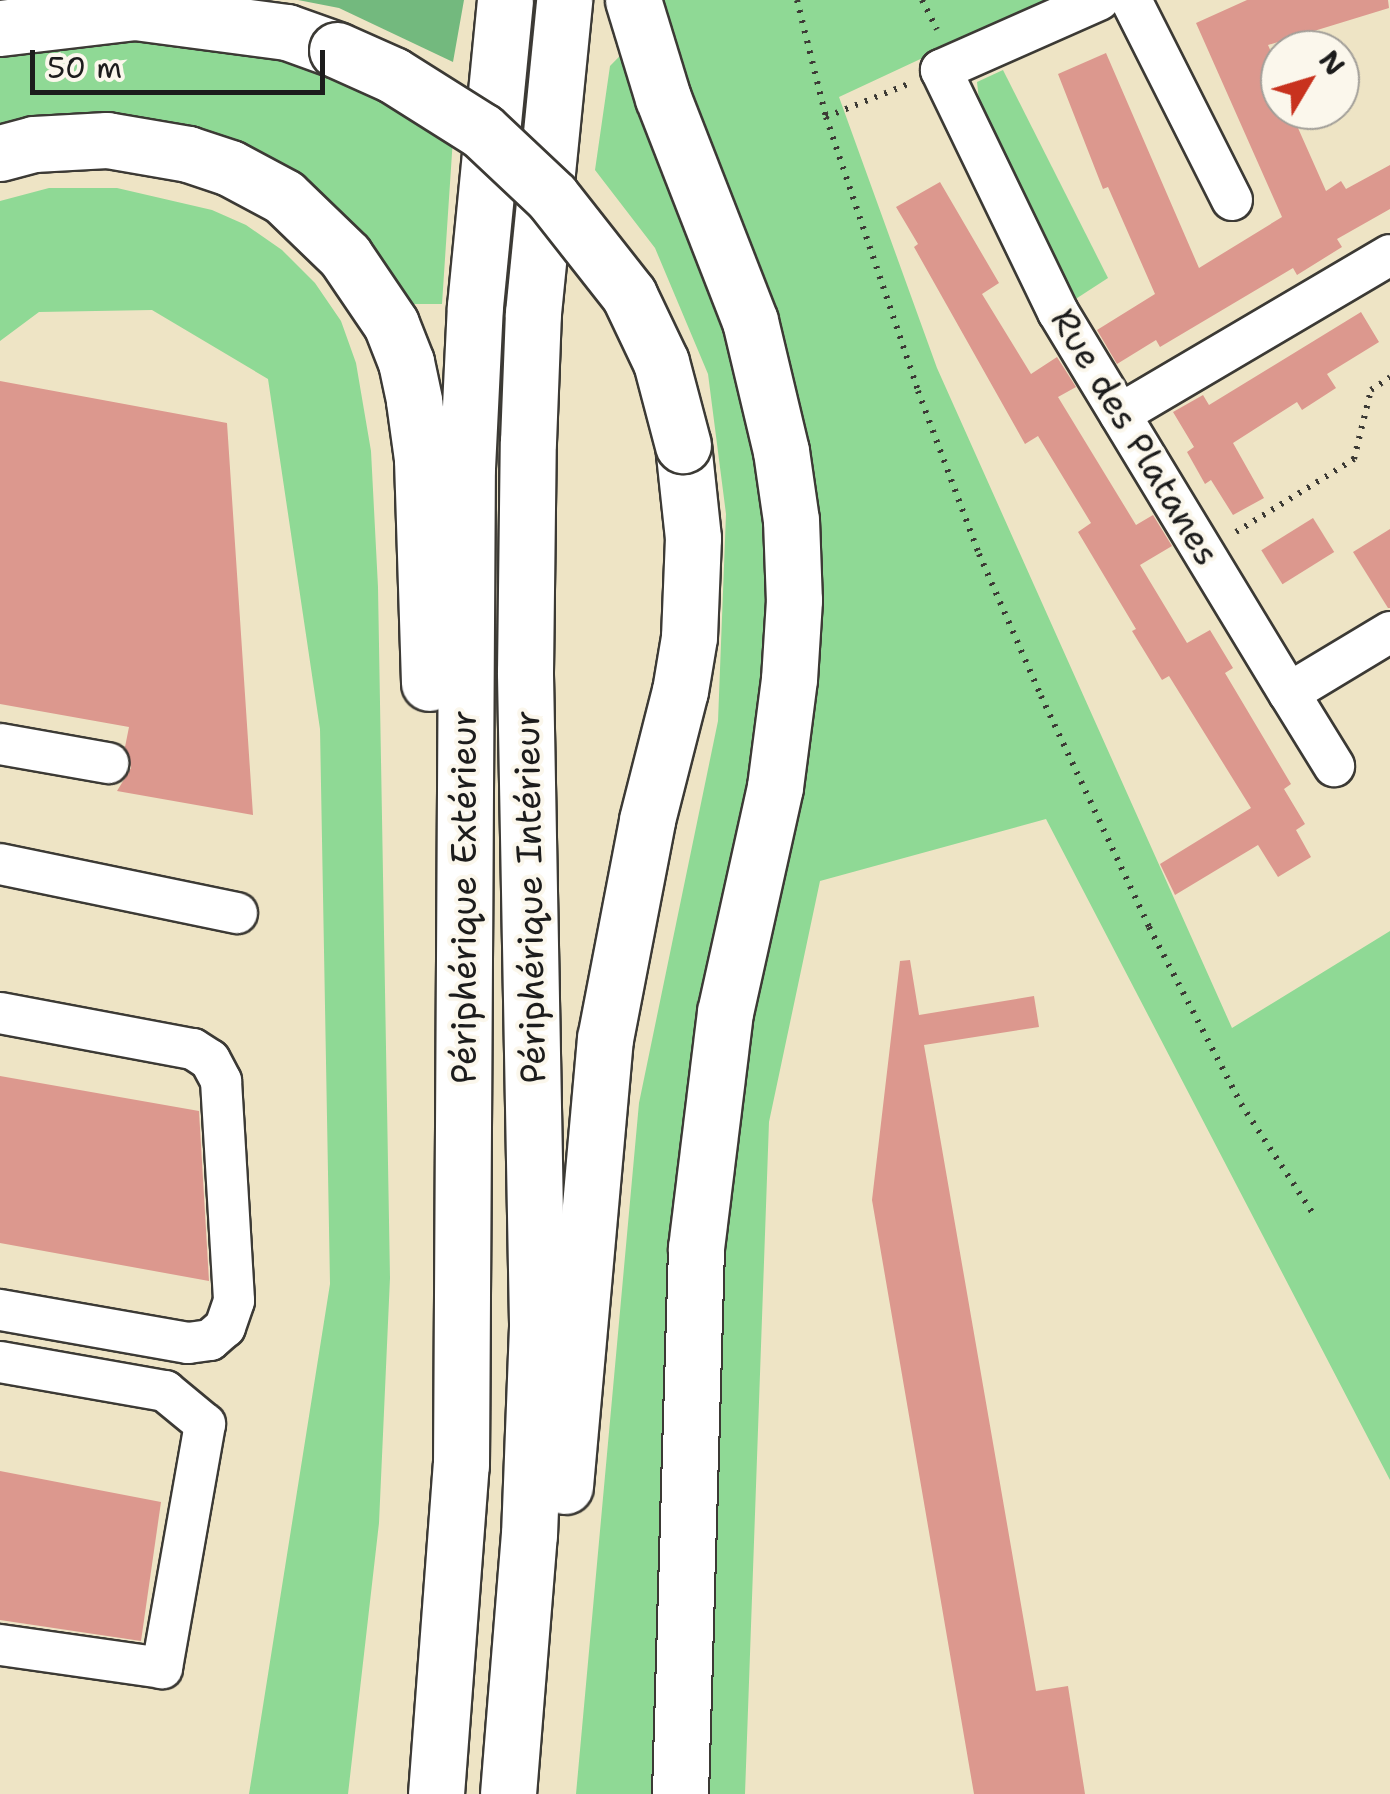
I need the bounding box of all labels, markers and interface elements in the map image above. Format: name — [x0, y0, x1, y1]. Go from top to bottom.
scale bar — [35, 30, 330, 92]
north arrow — [1260, 30, 1360, 130]
text: N — [1310, 42, 1354, 83]
text: 50 m — [47, 47, 122, 88]
street label: Rue des Platanes — [1042, 301, 1228, 573]
street label: Périphérique Extérieur — [443, 710, 485, 1084]
street label: Périphérique Intérieur — [506, 710, 554, 1084]

